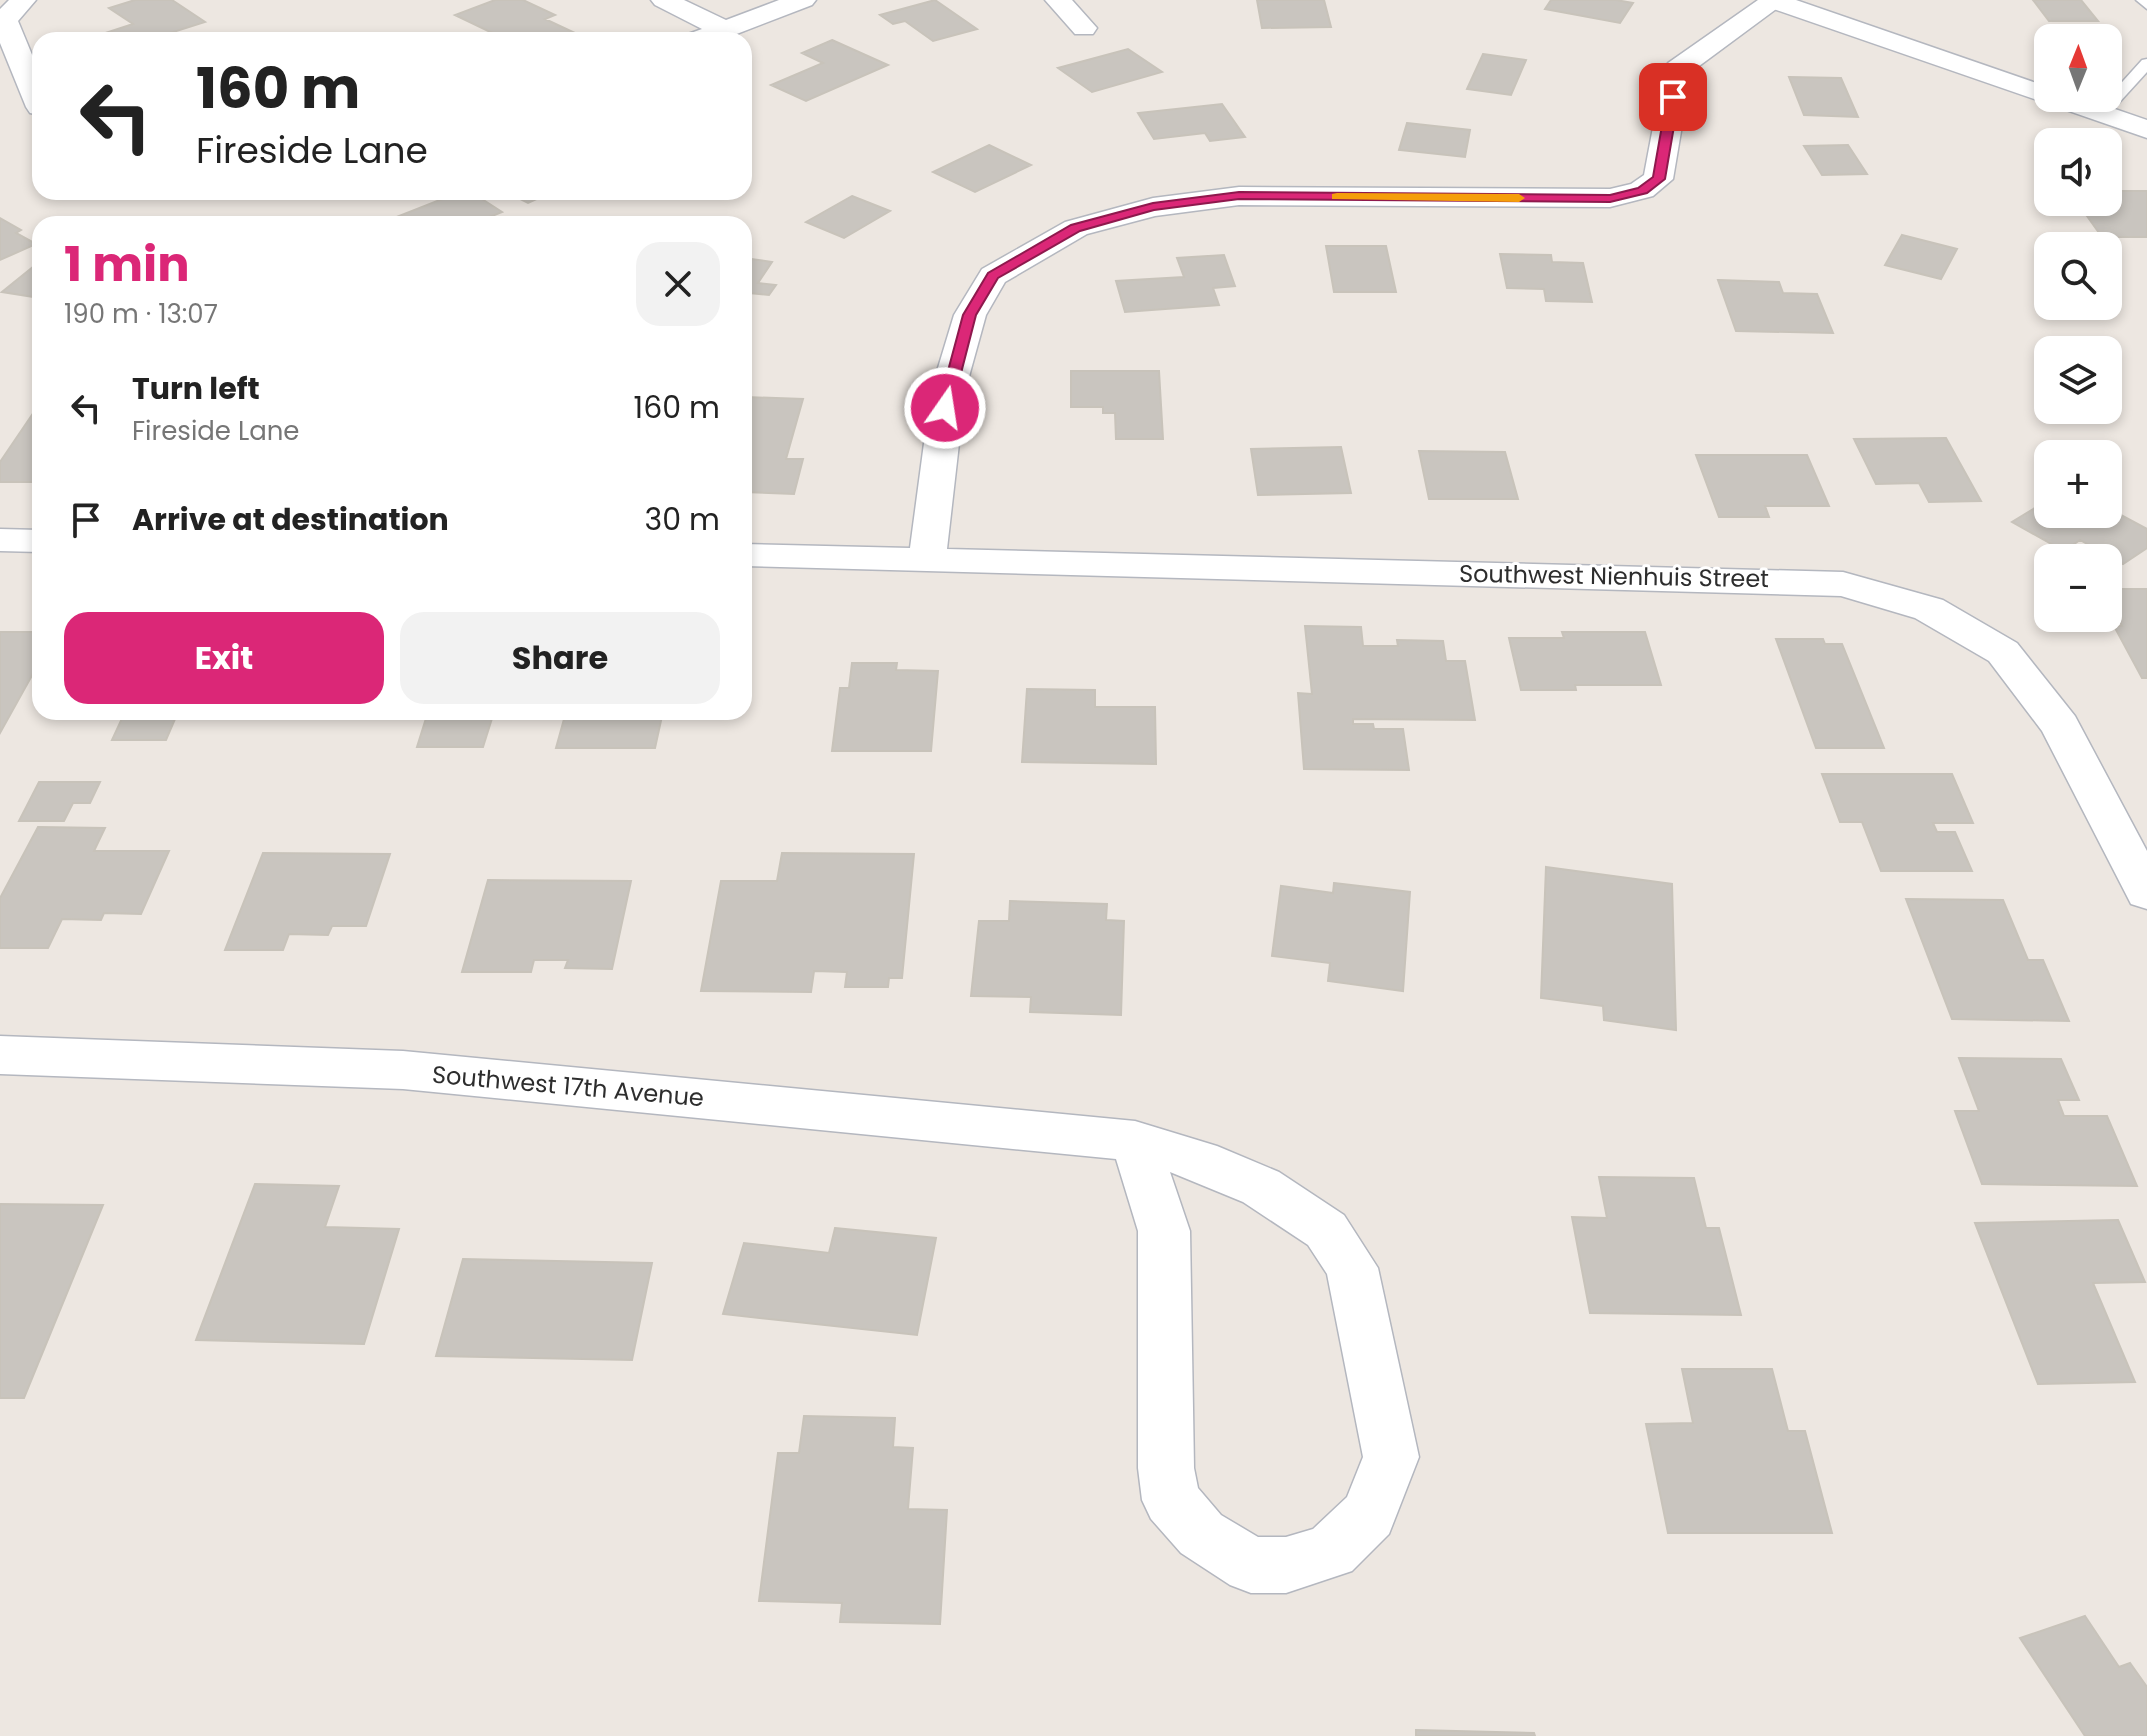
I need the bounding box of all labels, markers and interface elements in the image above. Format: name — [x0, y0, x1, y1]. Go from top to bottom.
north arrow — [2034, 24, 2122, 112]
map controls — [2034, 24, 2122, 632]
text: 160 m — [196, 49, 360, 128]
pin — [1639, 63, 1707, 131]
icon: left — [64, 64, 168, 168]
icon: arrive — [1651, 75, 1695, 119]
text: Fireside Lane — [196, 125, 428, 176]
button: sound — [2034, 128, 2122, 216]
text: 1 min — [64, 231, 190, 298]
button: search — [2034, 232, 2122, 320]
button: close — [636, 242, 720, 326]
text: 190 m · 13:07 — [64, 296, 218, 332]
button: layers — [2034, 336, 2122, 424]
position arrow — [903, 366, 987, 450]
text: Turn left — [132, 367, 260, 410]
icon: left — [64, 386, 108, 430]
text: 160 m — [634, 386, 720, 429]
text: Fireside Lane — [132, 413, 300, 449]
button: + — [2034, 440, 2122, 528]
icon: arrive — [64, 498, 108, 542]
text: Arrive at destination — [132, 498, 449, 541]
text: 30 m — [645, 498, 720, 541]
button: − — [2034, 544, 2122, 632]
street label: Southwest Nienhuis Street — [1459, 557, 1769, 595]
button: Exit — [64, 612, 384, 704]
button: Share — [400, 612, 720, 704]
street label: Southwest 17th Avenue — [431, 1058, 705, 1114]

